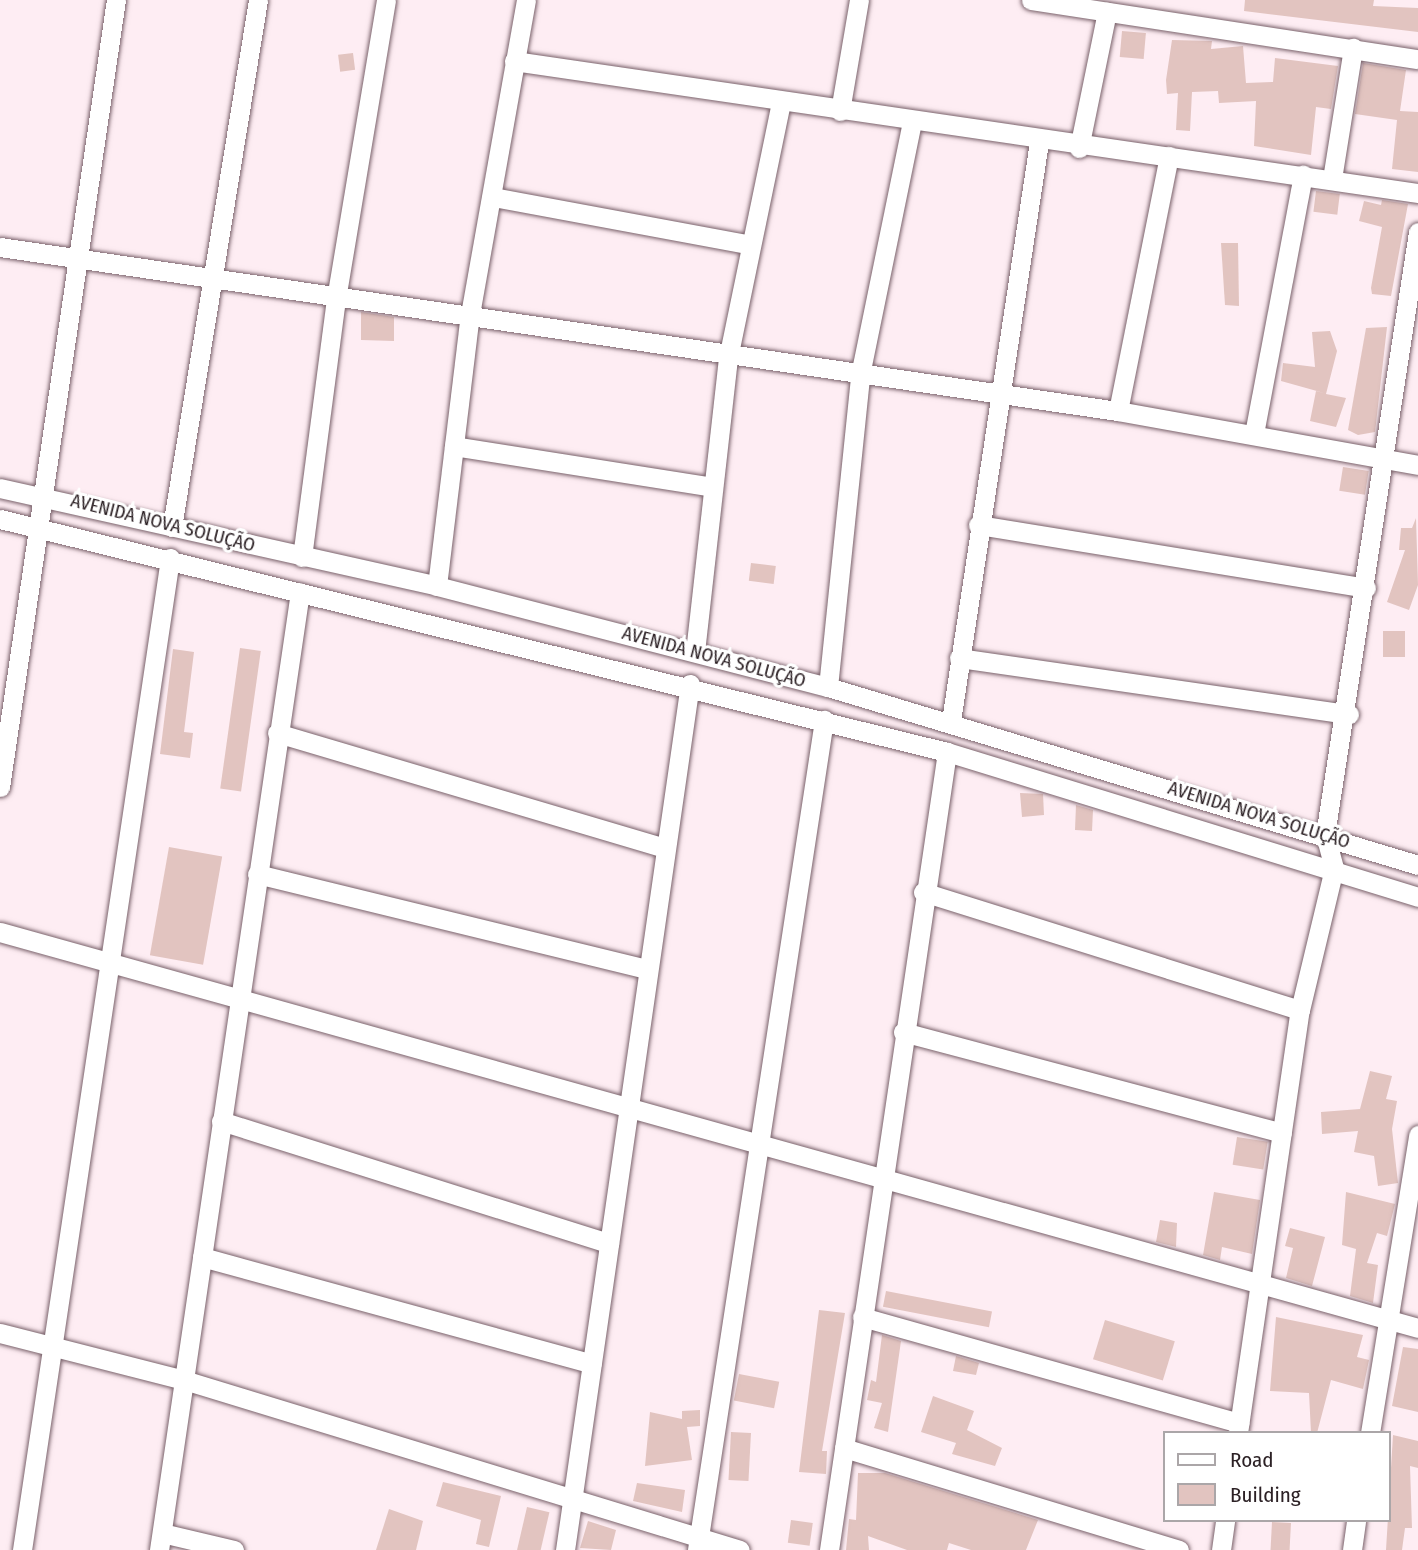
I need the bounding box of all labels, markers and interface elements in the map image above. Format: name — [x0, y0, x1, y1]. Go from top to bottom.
street label: AVENIDA NOVA SOLUÇÃO — [68, 489, 258, 557]
street label: AVENIDA NOVA SOLUÇÃO — [620, 621, 808, 693]
street label: AVENIDA NOVA SOLUÇÃO — [1165, 776, 1353, 854]
legend — [1162, 1431, 1390, 1522]
text: Road — [1230, 1447, 1274, 1473]
text: Building — [1230, 1482, 1301, 1508]

